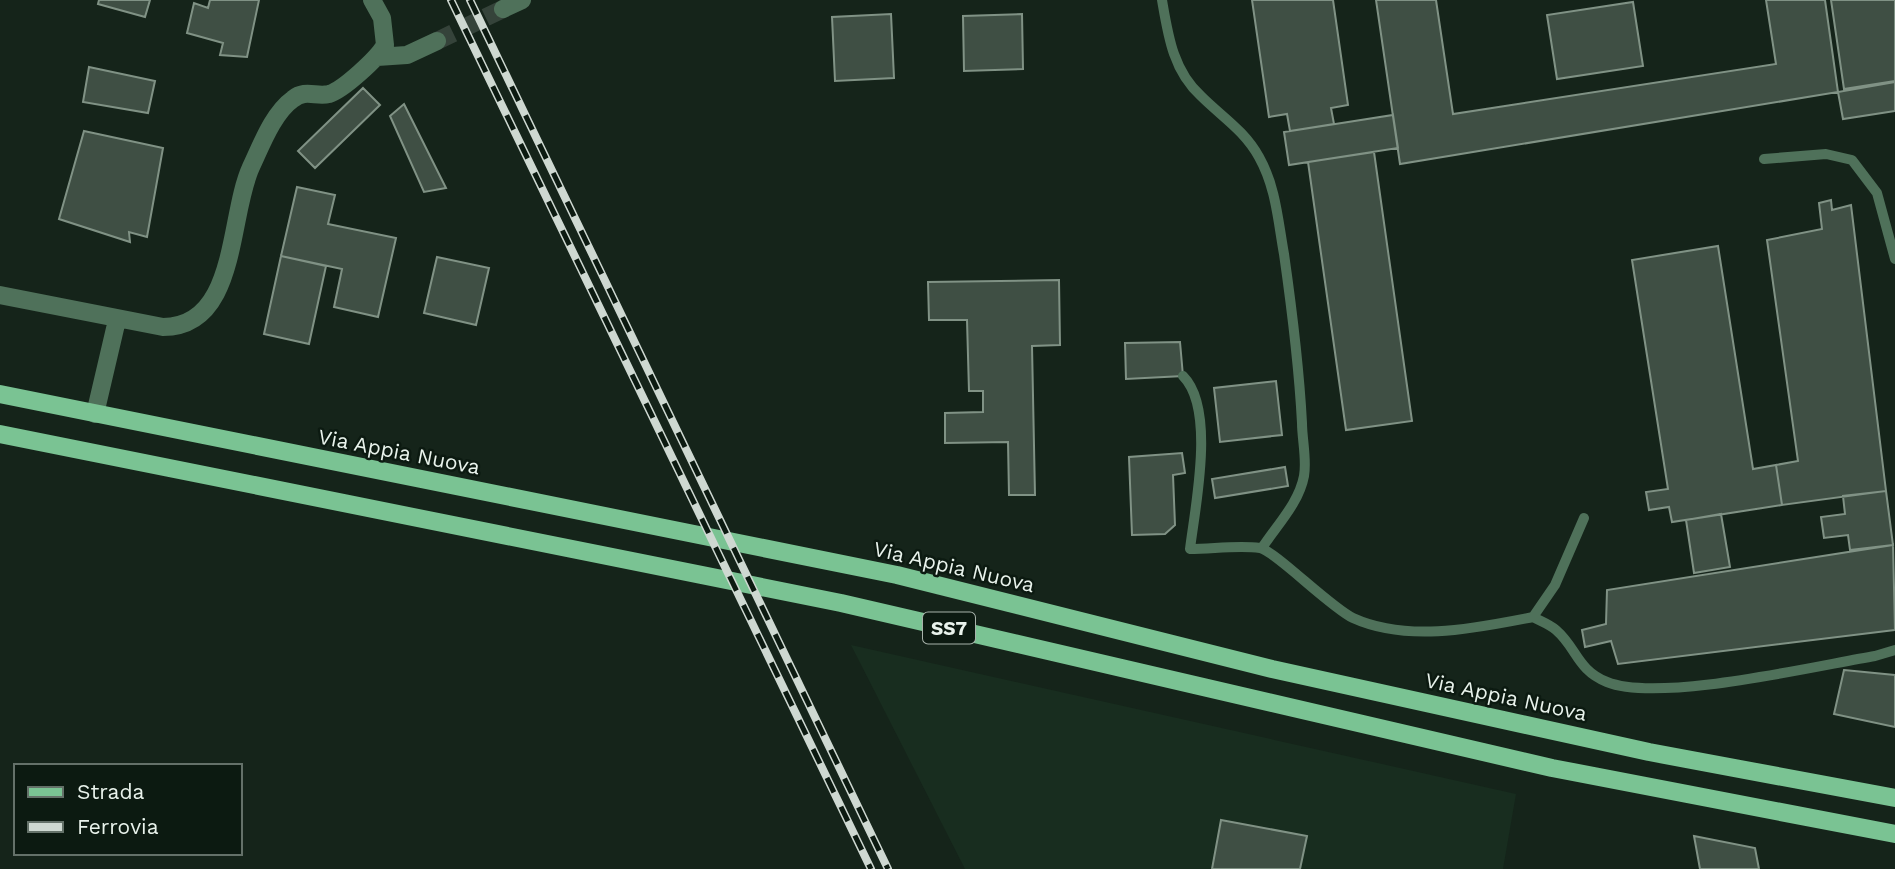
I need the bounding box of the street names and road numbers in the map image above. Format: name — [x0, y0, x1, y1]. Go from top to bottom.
street label: Via Appia Nuova — [316, 424, 482, 480]
street label: Via Appia Nuova — [871, 536, 1037, 597]
road number: SS7 — [923, 612, 975, 643]
street label: Via Appia Nuova — [1423, 667, 1589, 726]

